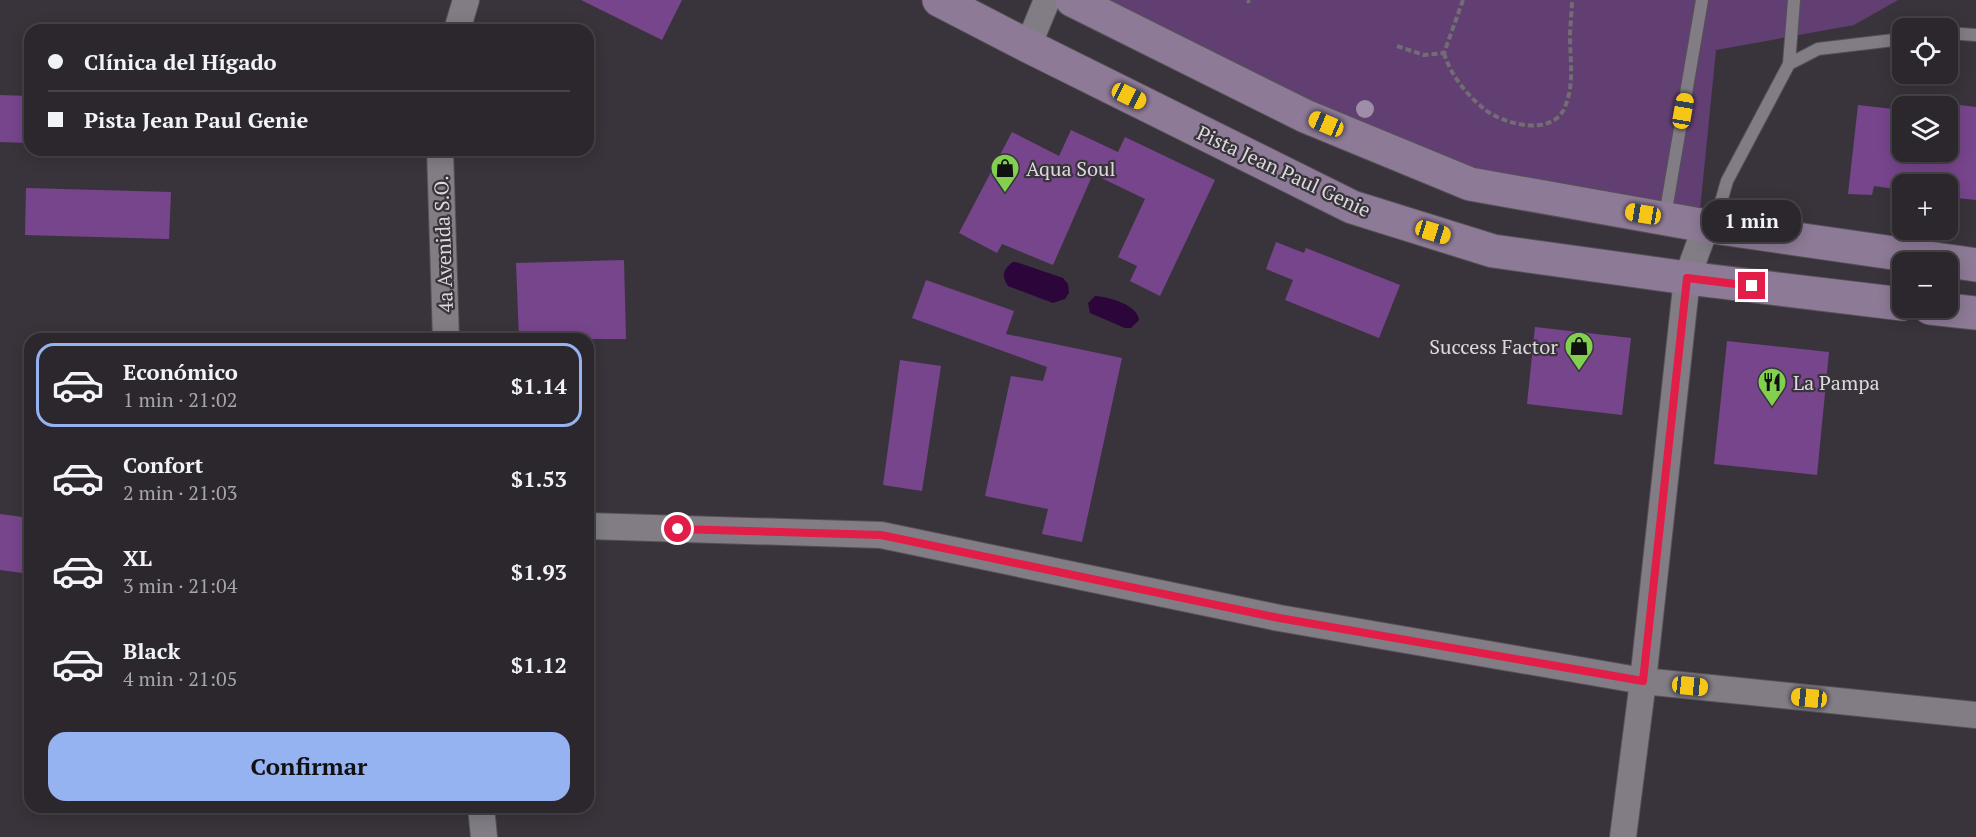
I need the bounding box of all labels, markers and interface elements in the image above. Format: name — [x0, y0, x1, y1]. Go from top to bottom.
map controls — [1892, 18, 1958, 318]
button: locate — [1892, 18, 1958, 84]
text: Clínica del Hígado — [84, 47, 277, 76]
car — [1109, 80, 1149, 112]
car — [1671, 92, 1695, 130]
button: layers — [1892, 96, 1958, 162]
text: Pista Jean Paul Genie — [84, 105, 308, 134]
car — [1306, 109, 1346, 139]
street label: Pista Jean Paul Genie — [1193, 119, 1375, 223]
shop icon: Aqua Soul — [989, 152, 1021, 194]
place label: Aqua Soul — [1026, 155, 1116, 182]
button: + — [1892, 174, 1958, 240]
street label: 4a Avenida S.O. — [427, 175, 459, 313]
callout: 1 min — [1702, 199, 1802, 241]
car — [1624, 202, 1662, 226]
text: 1 min — [1724, 207, 1779, 234]
car — [1413, 218, 1453, 246]
button: − — [1892, 252, 1958, 318]
route end — [1738, 272, 1765, 299]
shop icon: Success Factor — [1563, 330, 1595, 372]
place label: Success Factor — [1429, 333, 1558, 360]
text: Económico — [123, 357, 238, 386]
icon: car — [51, 358, 105, 412]
restaurant icon: La Pampa — [1756, 366, 1788, 408]
place label: La Pampa — [1793, 369, 1880, 396]
text: $1.14 — [511, 371, 567, 400]
text: 1 min · 21:02 — [123, 386, 237, 413]
text: Confort — [123, 450, 203, 479]
icon: car — [51, 451, 105, 505]
text: $1.53 — [511, 464, 567, 493]
text: 2 min · 21:03 — [123, 479, 237, 506]
route start — [664, 515, 691, 542]
text: XL — [123, 543, 152, 572]
icon: car — [51, 544, 105, 598]
text: $1.93 — [511, 557, 567, 586]
text: 3 min · 21:04 — [123, 572, 237, 599]
text: Black — [123, 636, 180, 665]
icon: car — [51, 637, 105, 691]
text: $1.12 — [511, 650, 567, 679]
text: 4 min · 21:05 — [123, 665, 237, 692]
car — [1671, 675, 1709, 697]
car — [1790, 687, 1828, 709]
button: Confirmar — [48, 732, 570, 801]

